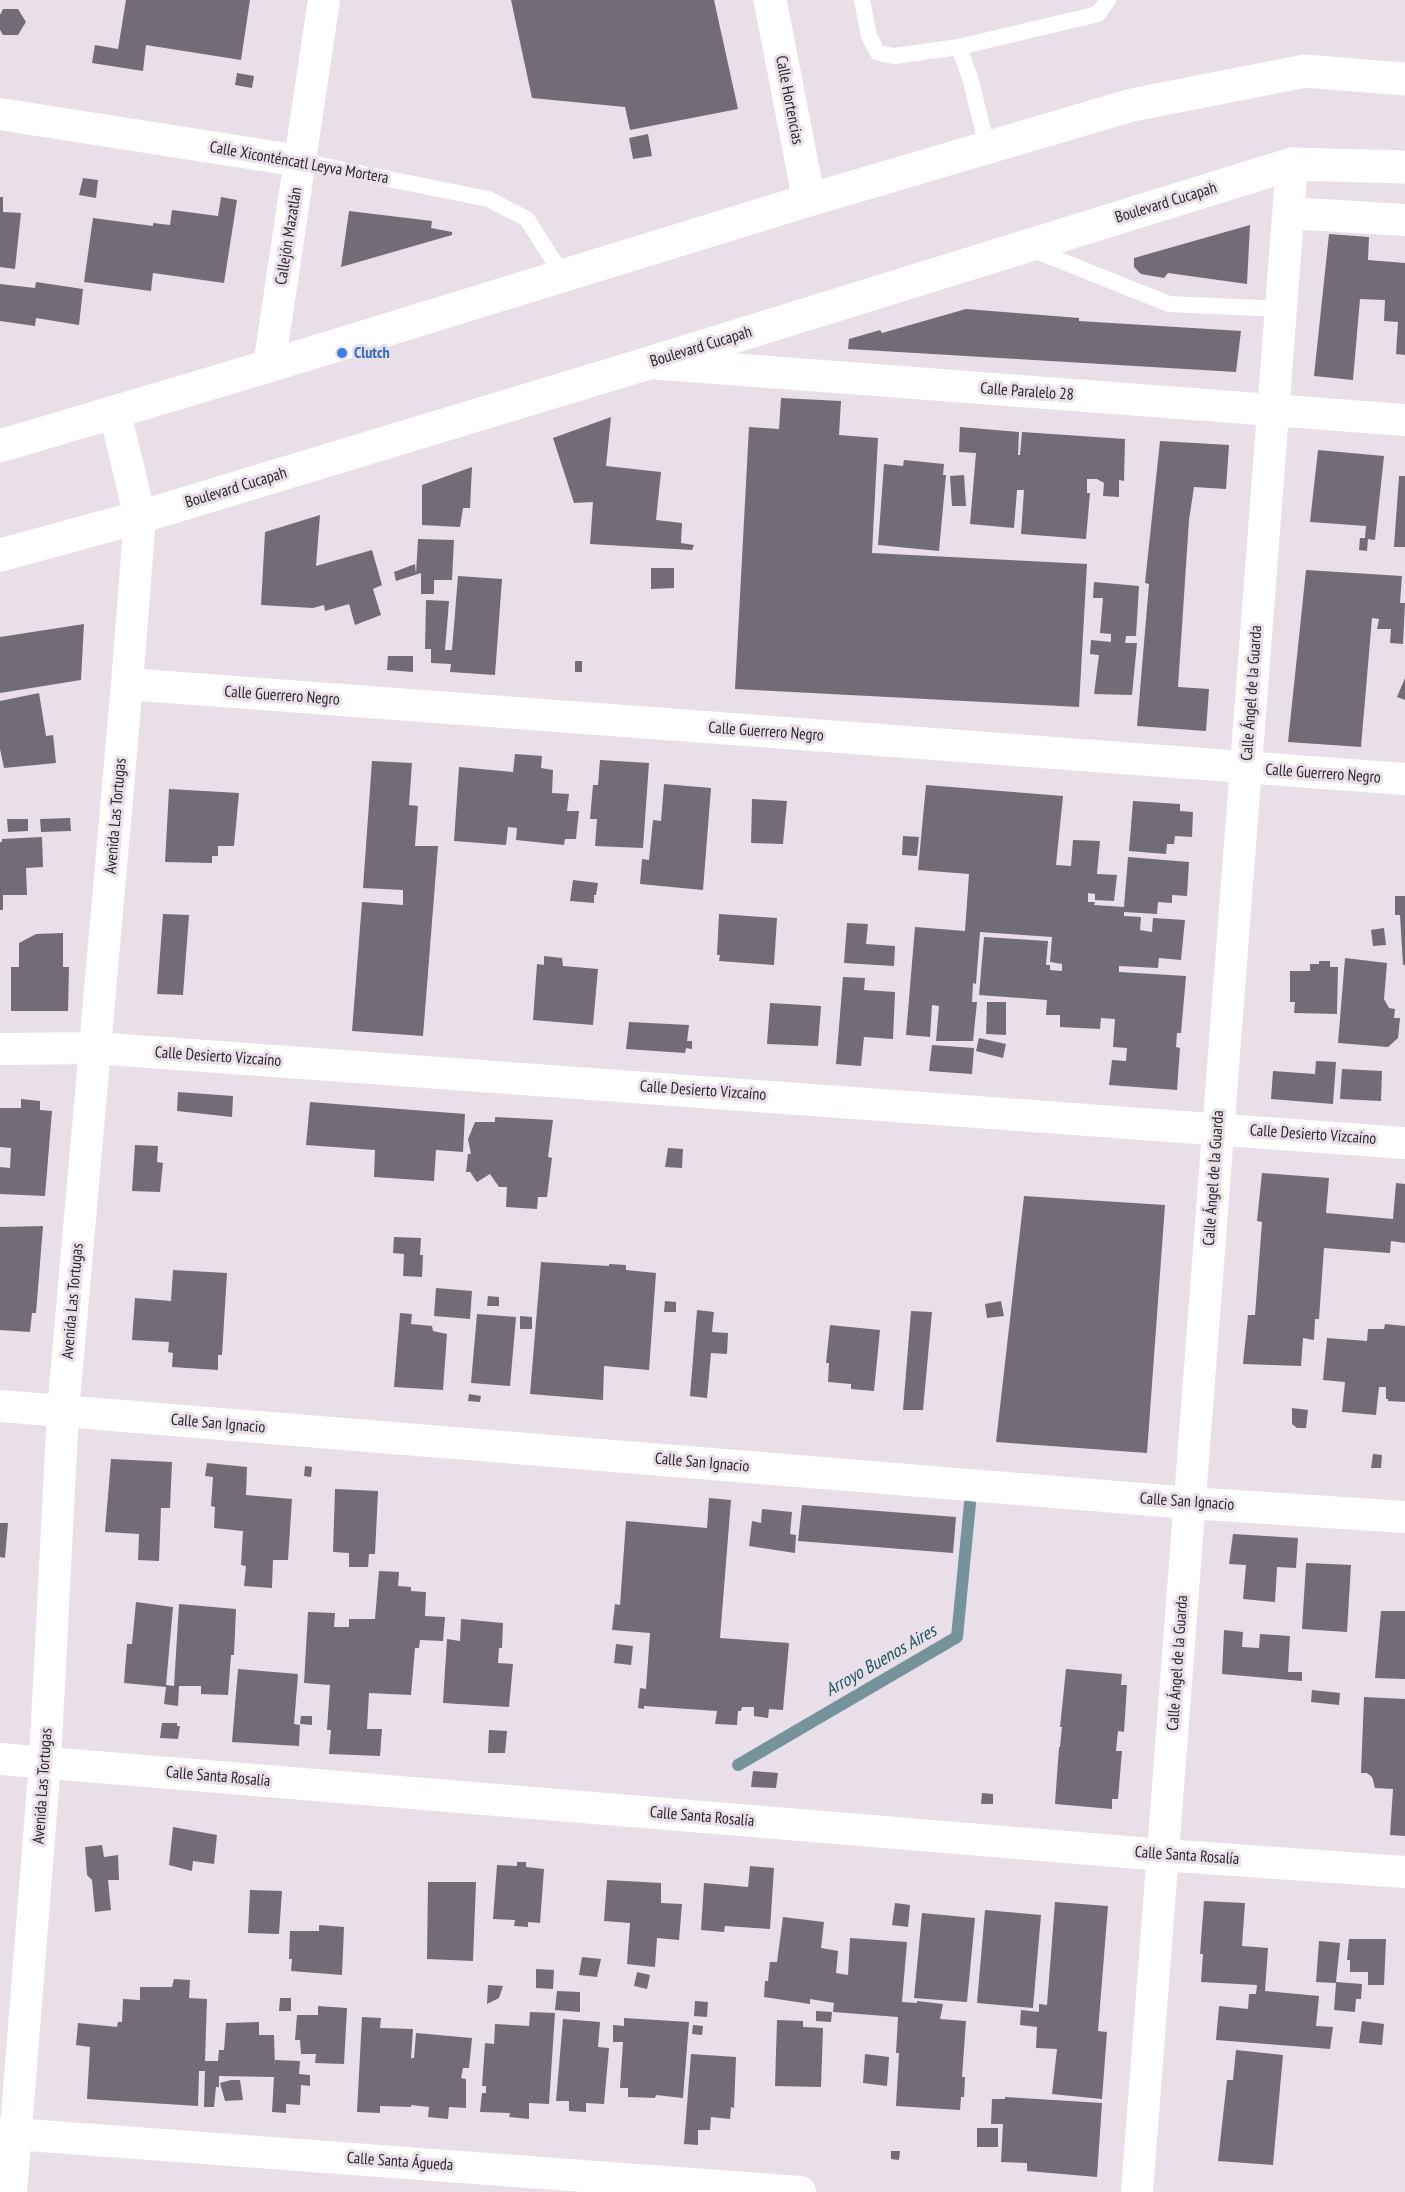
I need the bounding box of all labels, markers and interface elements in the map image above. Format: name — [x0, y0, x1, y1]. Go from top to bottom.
street label: Calle Hortencias — [771, 54, 807, 146]
street label: Calle Xiconténcatl Leyva Mortera — [208, 138, 390, 188]
street label: Boulevard Cucapah — [1113, 178, 1219, 228]
street label: Callejón Mazatlán — [272, 186, 306, 286]
street label: Boulevard Cucapah — [648, 322, 754, 372]
place label: Clutch — [354, 343, 390, 363]
marker: Clutch — [335, 346, 349, 360]
street label: Calle Paralelo 28 — [980, 379, 1074, 405]
street label: Boulevard Cucapah — [183, 463, 289, 513]
street label: Calle Ángel de la Guarda — [1238, 625, 1266, 761]
street label: Calle Guerrero Negro — [224, 682, 340, 710]
street label: Calle Guerrero Negro — [708, 718, 824, 746]
street label: Avenida Las Tortugas — [101, 757, 131, 875]
street label: Calle Guerrero Negro — [1265, 760, 1381, 788]
street label: Calle Desierto Vizcaíno — [154, 1043, 282, 1071]
street label: Calle Desierto Vizcaíno — [639, 1077, 767, 1105]
street label: Calle Ángel de la Guarda — [1200, 1110, 1228, 1246]
street label: Calle Desierto Vizcaíno — [1249, 1121, 1377, 1149]
street label: Avenida Las Tortugas — [58, 1242, 88, 1360]
street label: Calle San Ignacio — [170, 1410, 266, 1438]
street label: Calle San Ignacio — [654, 1449, 750, 1477]
street label: Calle San Ignacio — [1139, 1489, 1235, 1515]
street label: Calle Ángel de la Guarda — [1164, 1595, 1192, 1731]
water label: Arroyo Buenos Aires — [822, 1621, 940, 1701]
street label: Avenida Las Tortugas — [29, 1727, 57, 1845]
street label: Calle Santa Rosalía — [165, 1763, 271, 1791]
street label: Calle Santa Rosalía — [649, 1803, 755, 1831]
street label: Calle Santa Rosalía — [1134, 1843, 1240, 1869]
street label: Calle Santa Águeda — [346, 2149, 454, 2175]

